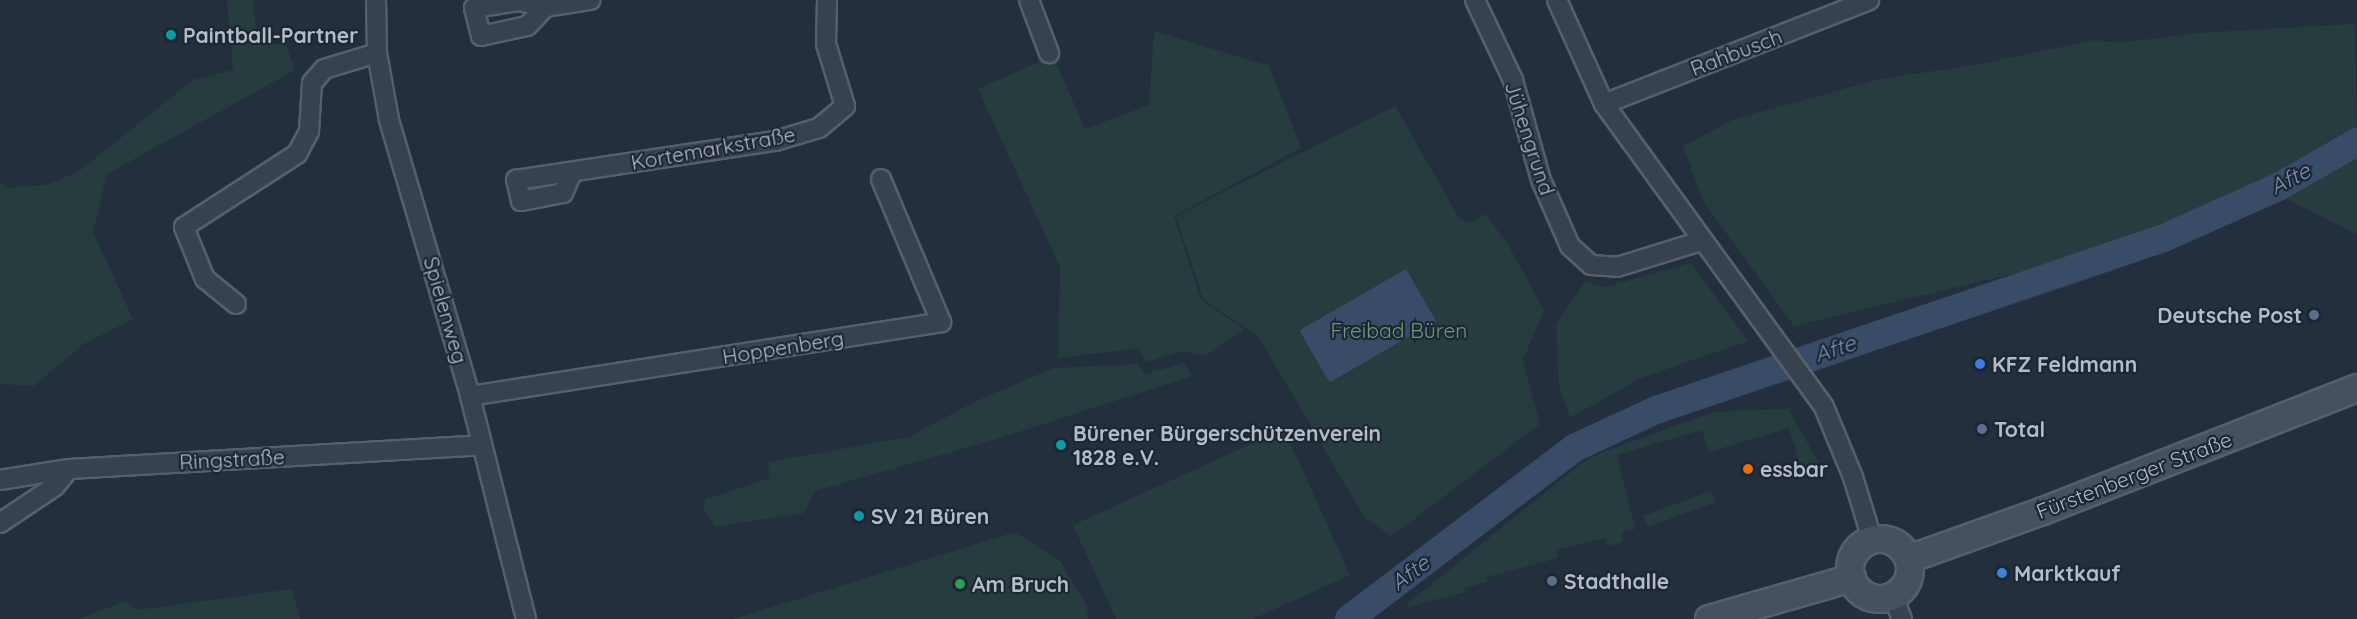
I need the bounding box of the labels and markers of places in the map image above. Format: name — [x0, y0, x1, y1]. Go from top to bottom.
place label: Paintball-Partner — [183, 22, 358, 48]
marker: Paintball-Partner — [164, 28, 178, 42]
place label: Deutsche Post — [2157, 302, 2302, 328]
marker: Deutsche Post — [2307, 308, 2321, 322]
place label: KFZ Feldmann — [1992, 351, 2137, 377]
marker: KFZ Feldmann — [1973, 357, 1987, 371]
place label: Total — [1994, 416, 2045, 442]
place label: Bürener Bürgerschützenverein 1828 e.V. — [1073, 420, 1381, 470]
marker: Total — [1975, 422, 1989, 436]
marker: Bürener Bürgerschützenverein 1828 e.V. — [1054, 438, 1068, 452]
place label: essbar — [1760, 456, 1828, 482]
marker: essbar — [1741, 462, 1755, 476]
place label: SV 21 Büren — [871, 503, 989, 529]
marker: SV 21 Büren — [852, 509, 866, 523]
place label: Marktkauf — [2014, 560, 2120, 586]
marker: Marktkauf — [1995, 566, 2009, 580]
place label: Stadthalle — [1564, 568, 1669, 594]
place label: Am Bruch — [972, 571, 1069, 597]
marker: Stadthalle — [1545, 574, 1559, 588]
marker: Am Bruch — [953, 577, 967, 591]

